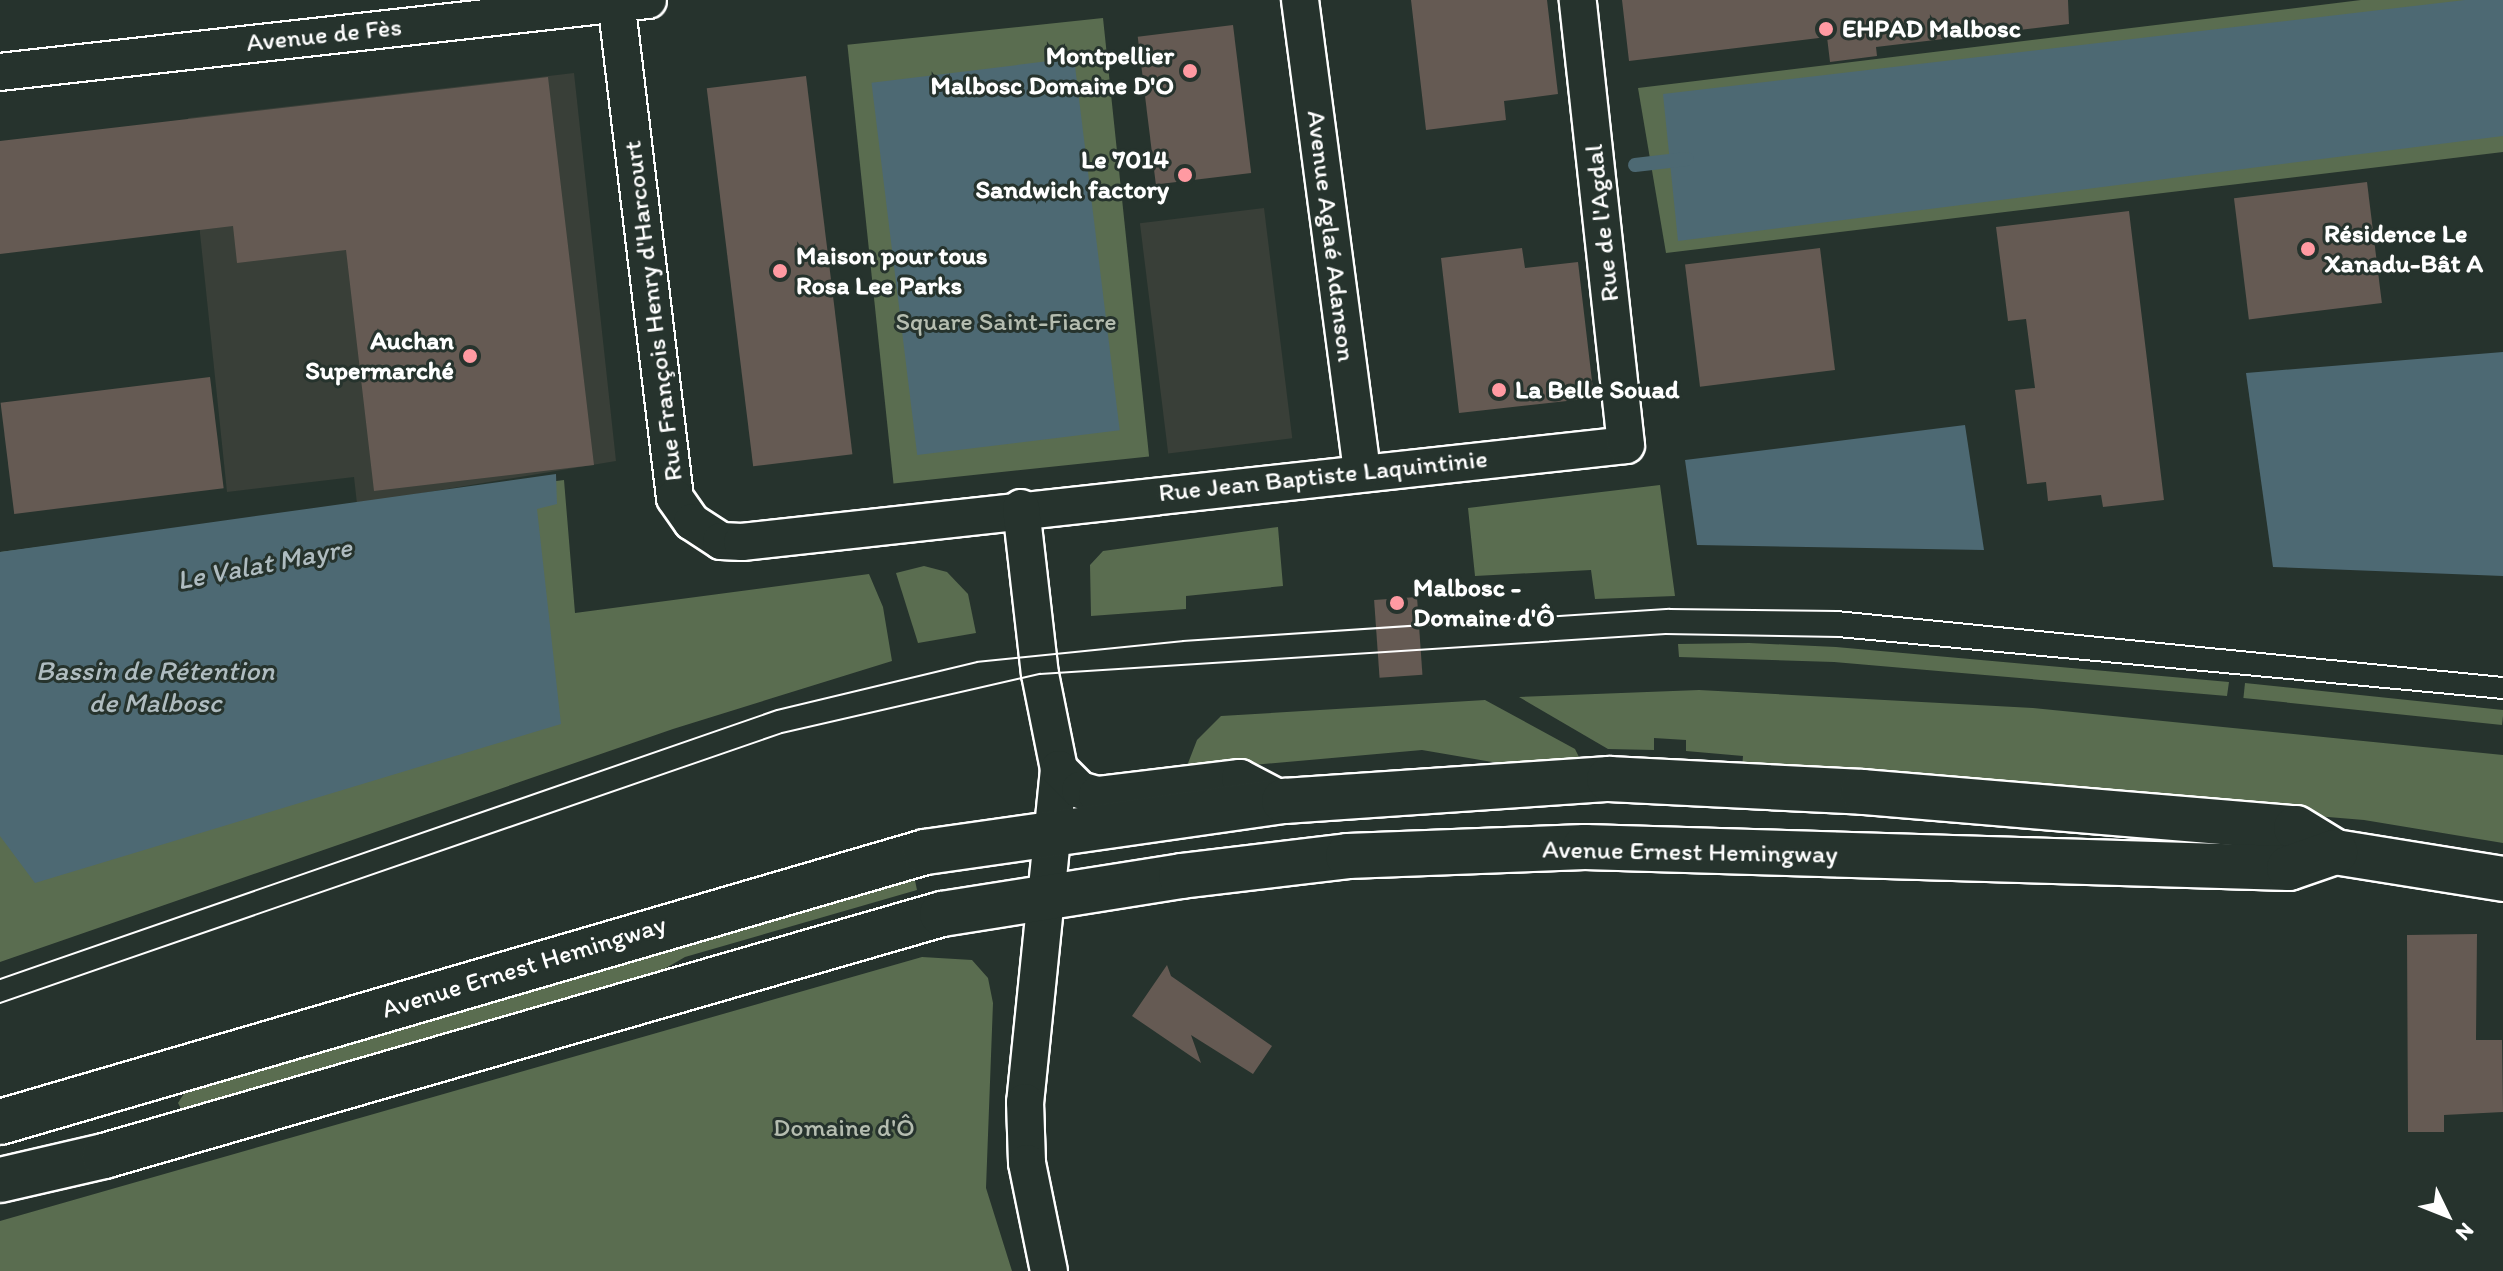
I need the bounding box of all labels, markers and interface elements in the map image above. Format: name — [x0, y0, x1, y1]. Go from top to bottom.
street label: Avenue de Fès — [245, 11, 403, 59]
place label: EHPAD Malbosc — [1842, 13, 2021, 45]
marker: EHPAD Malbosc — [1817, 20, 1835, 38]
place label: Montpellier Malbosc Domaine D'O — [931, 40, 1174, 102]
marker: Montpellier Malbosc Domaine D'O — [1181, 62, 1199, 80]
street label: Avenue Aglaé Adanson — [1300, 108, 1362, 364]
street label: Rue François Henry d'Harcourt — [617, 139, 689, 483]
street label: Rue de l'Agdal — [1578, 143, 1626, 303]
place label: Le 7014 Sandwich factory — [976, 144, 1169, 206]
marker: Le 7014 Sandwich factory — [1176, 166, 1194, 184]
place label: Résidence Le Xanadu-Bât A — [2324, 218, 2483, 280]
place label: Maison pour tous Rosa Lee Parks — [796, 240, 987, 302]
marker: Résidence Le Xanadu-Bât A — [2299, 240, 2317, 258]
marker: Maison pour tous Rosa Lee Parks — [771, 262, 789, 280]
park label: Square Saint-Fiacre — [895, 306, 1117, 338]
place label: Auchan Supermarché — [305, 325, 454, 386]
marker: Auchan Supermarché — [461, 347, 479, 365]
place label: La Belle Souad — [1515, 374, 1680, 406]
marker: La Belle Souad — [1490, 381, 1508, 399]
street label: Rue Jean Baptiste Laquintinie — [1156, 443, 1490, 509]
water label: Le Valat Mayre — [175, 530, 353, 596]
place label: Malbosc - Domaine d'Ô — [1413, 572, 1555, 634]
marker: Malbosc - Domaine d'Ô — [1388, 594, 1406, 612]
water label: Bassin de Rétention de Malbosc — [36, 653, 274, 719]
street label: Avenue Ernest Hemingway — [1542, 834, 1838, 870]
street label: Avenue Ernest Hemingway — [378, 909, 670, 1025]
park label: Domaine d'Ô — [773, 1112, 915, 1144]
north arrow — [2407, 1175, 2487, 1255]
text: N — [2450, 1217, 2480, 1246]

